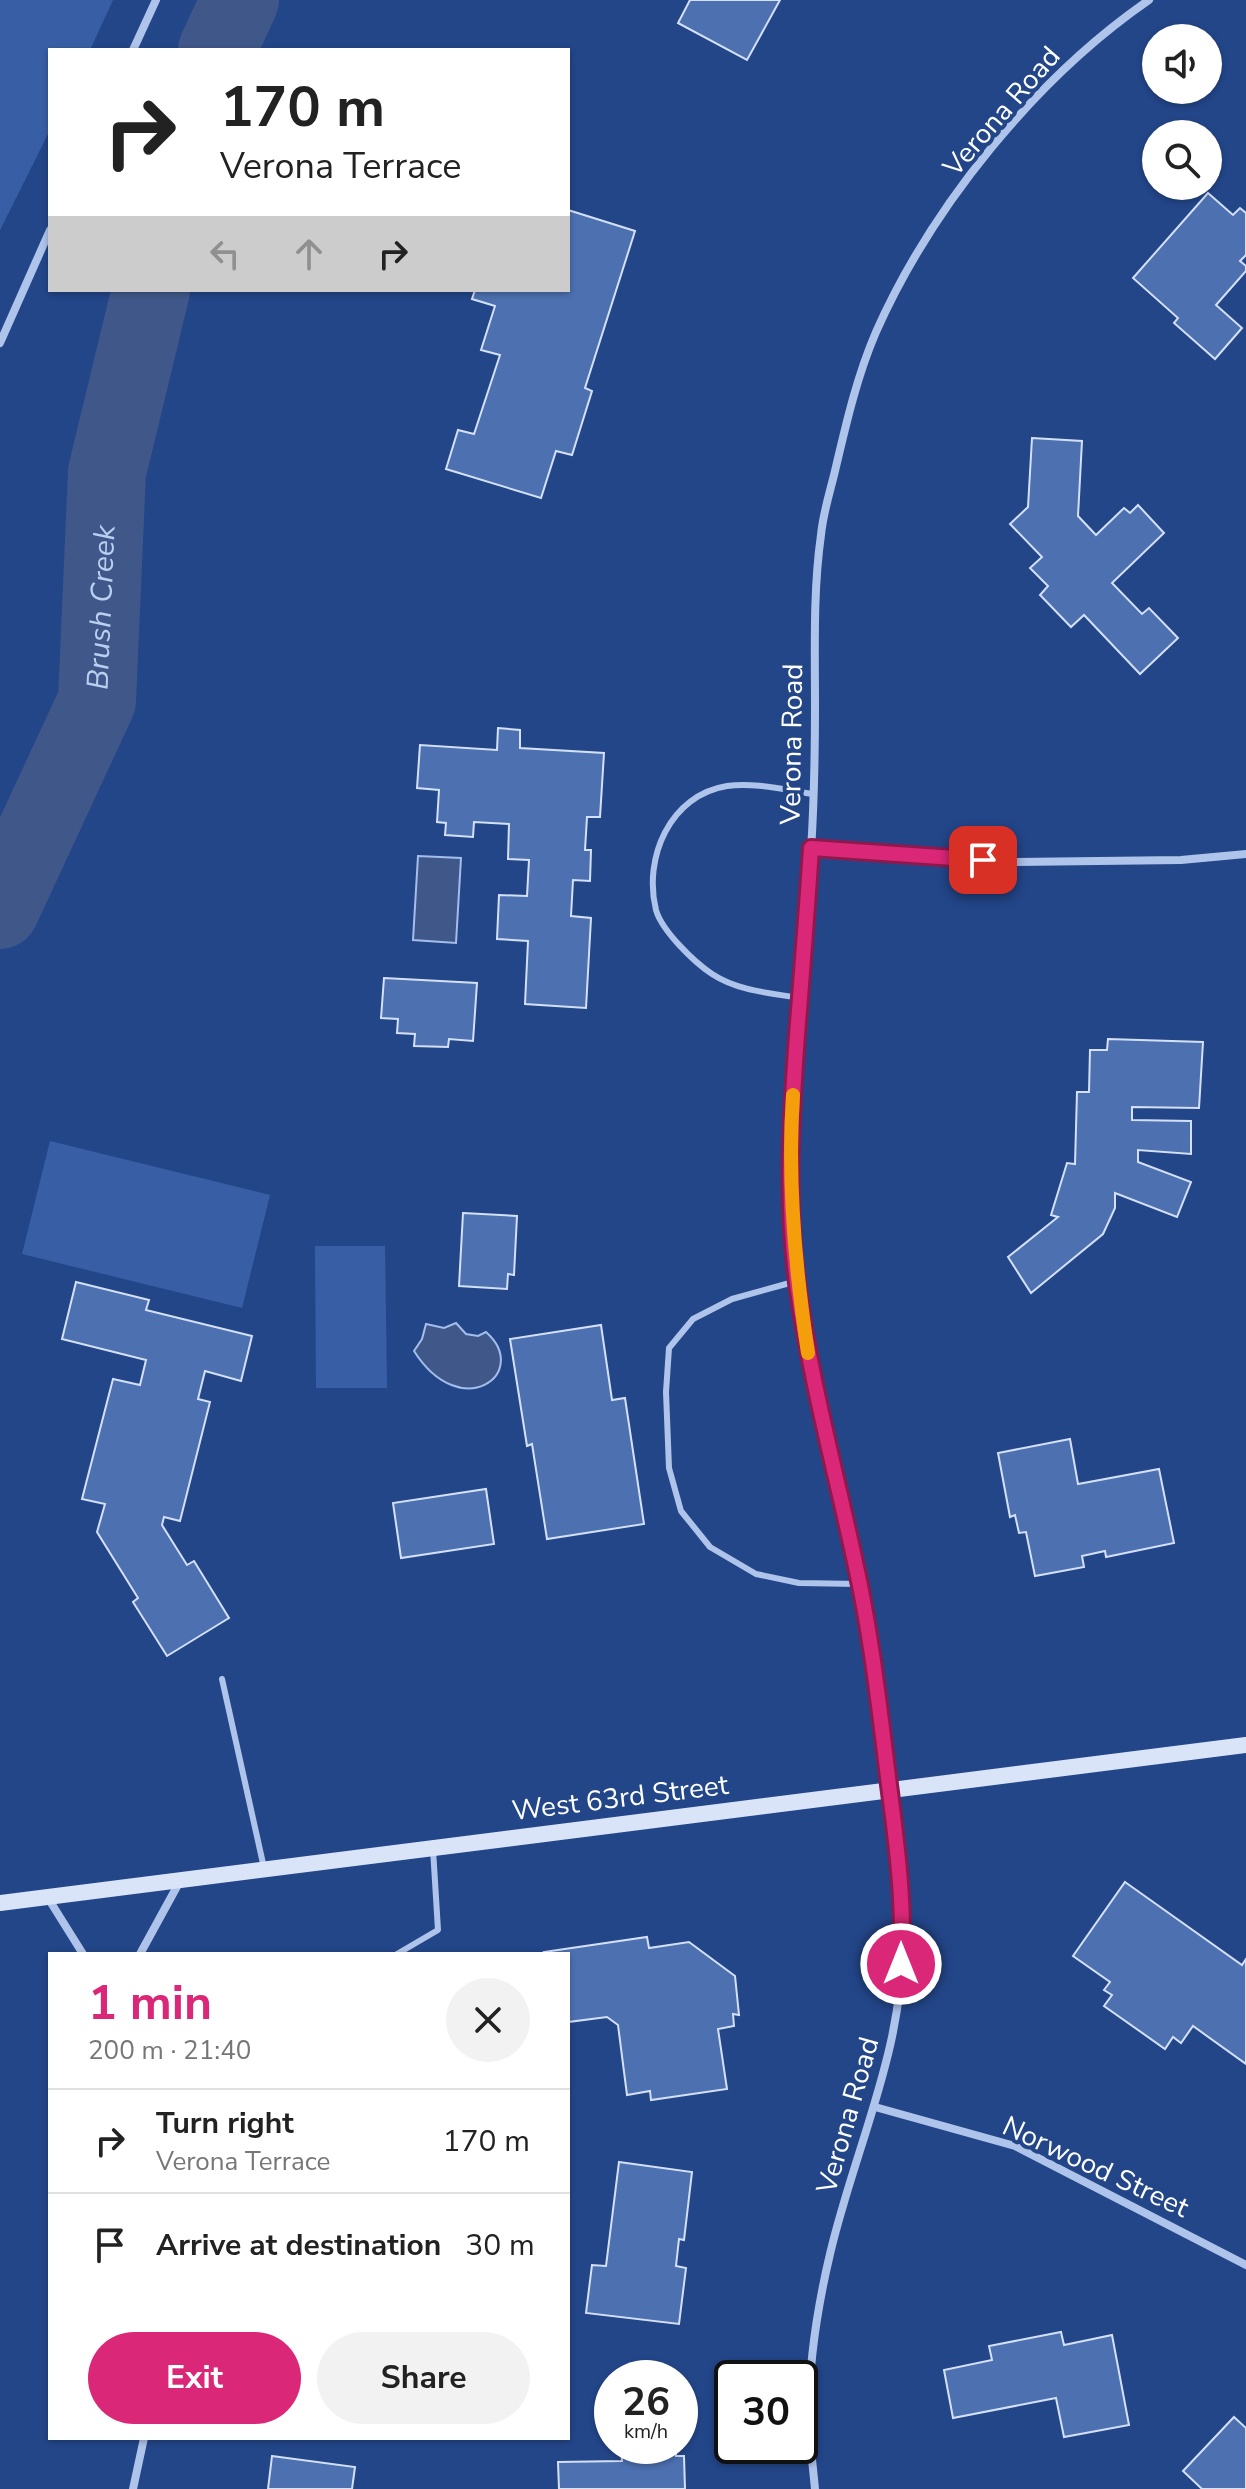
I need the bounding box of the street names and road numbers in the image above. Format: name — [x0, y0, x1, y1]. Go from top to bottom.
street label: Verona Road — [934, 38, 1069, 186]
street label: Verona Road — [772, 663, 812, 826]
street label: West 63rd Street — [510, 1766, 731, 1830]
street label: Verona Road — [807, 2033, 888, 2199]
street label: Norwood Street — [996, 2107, 1195, 2227]

